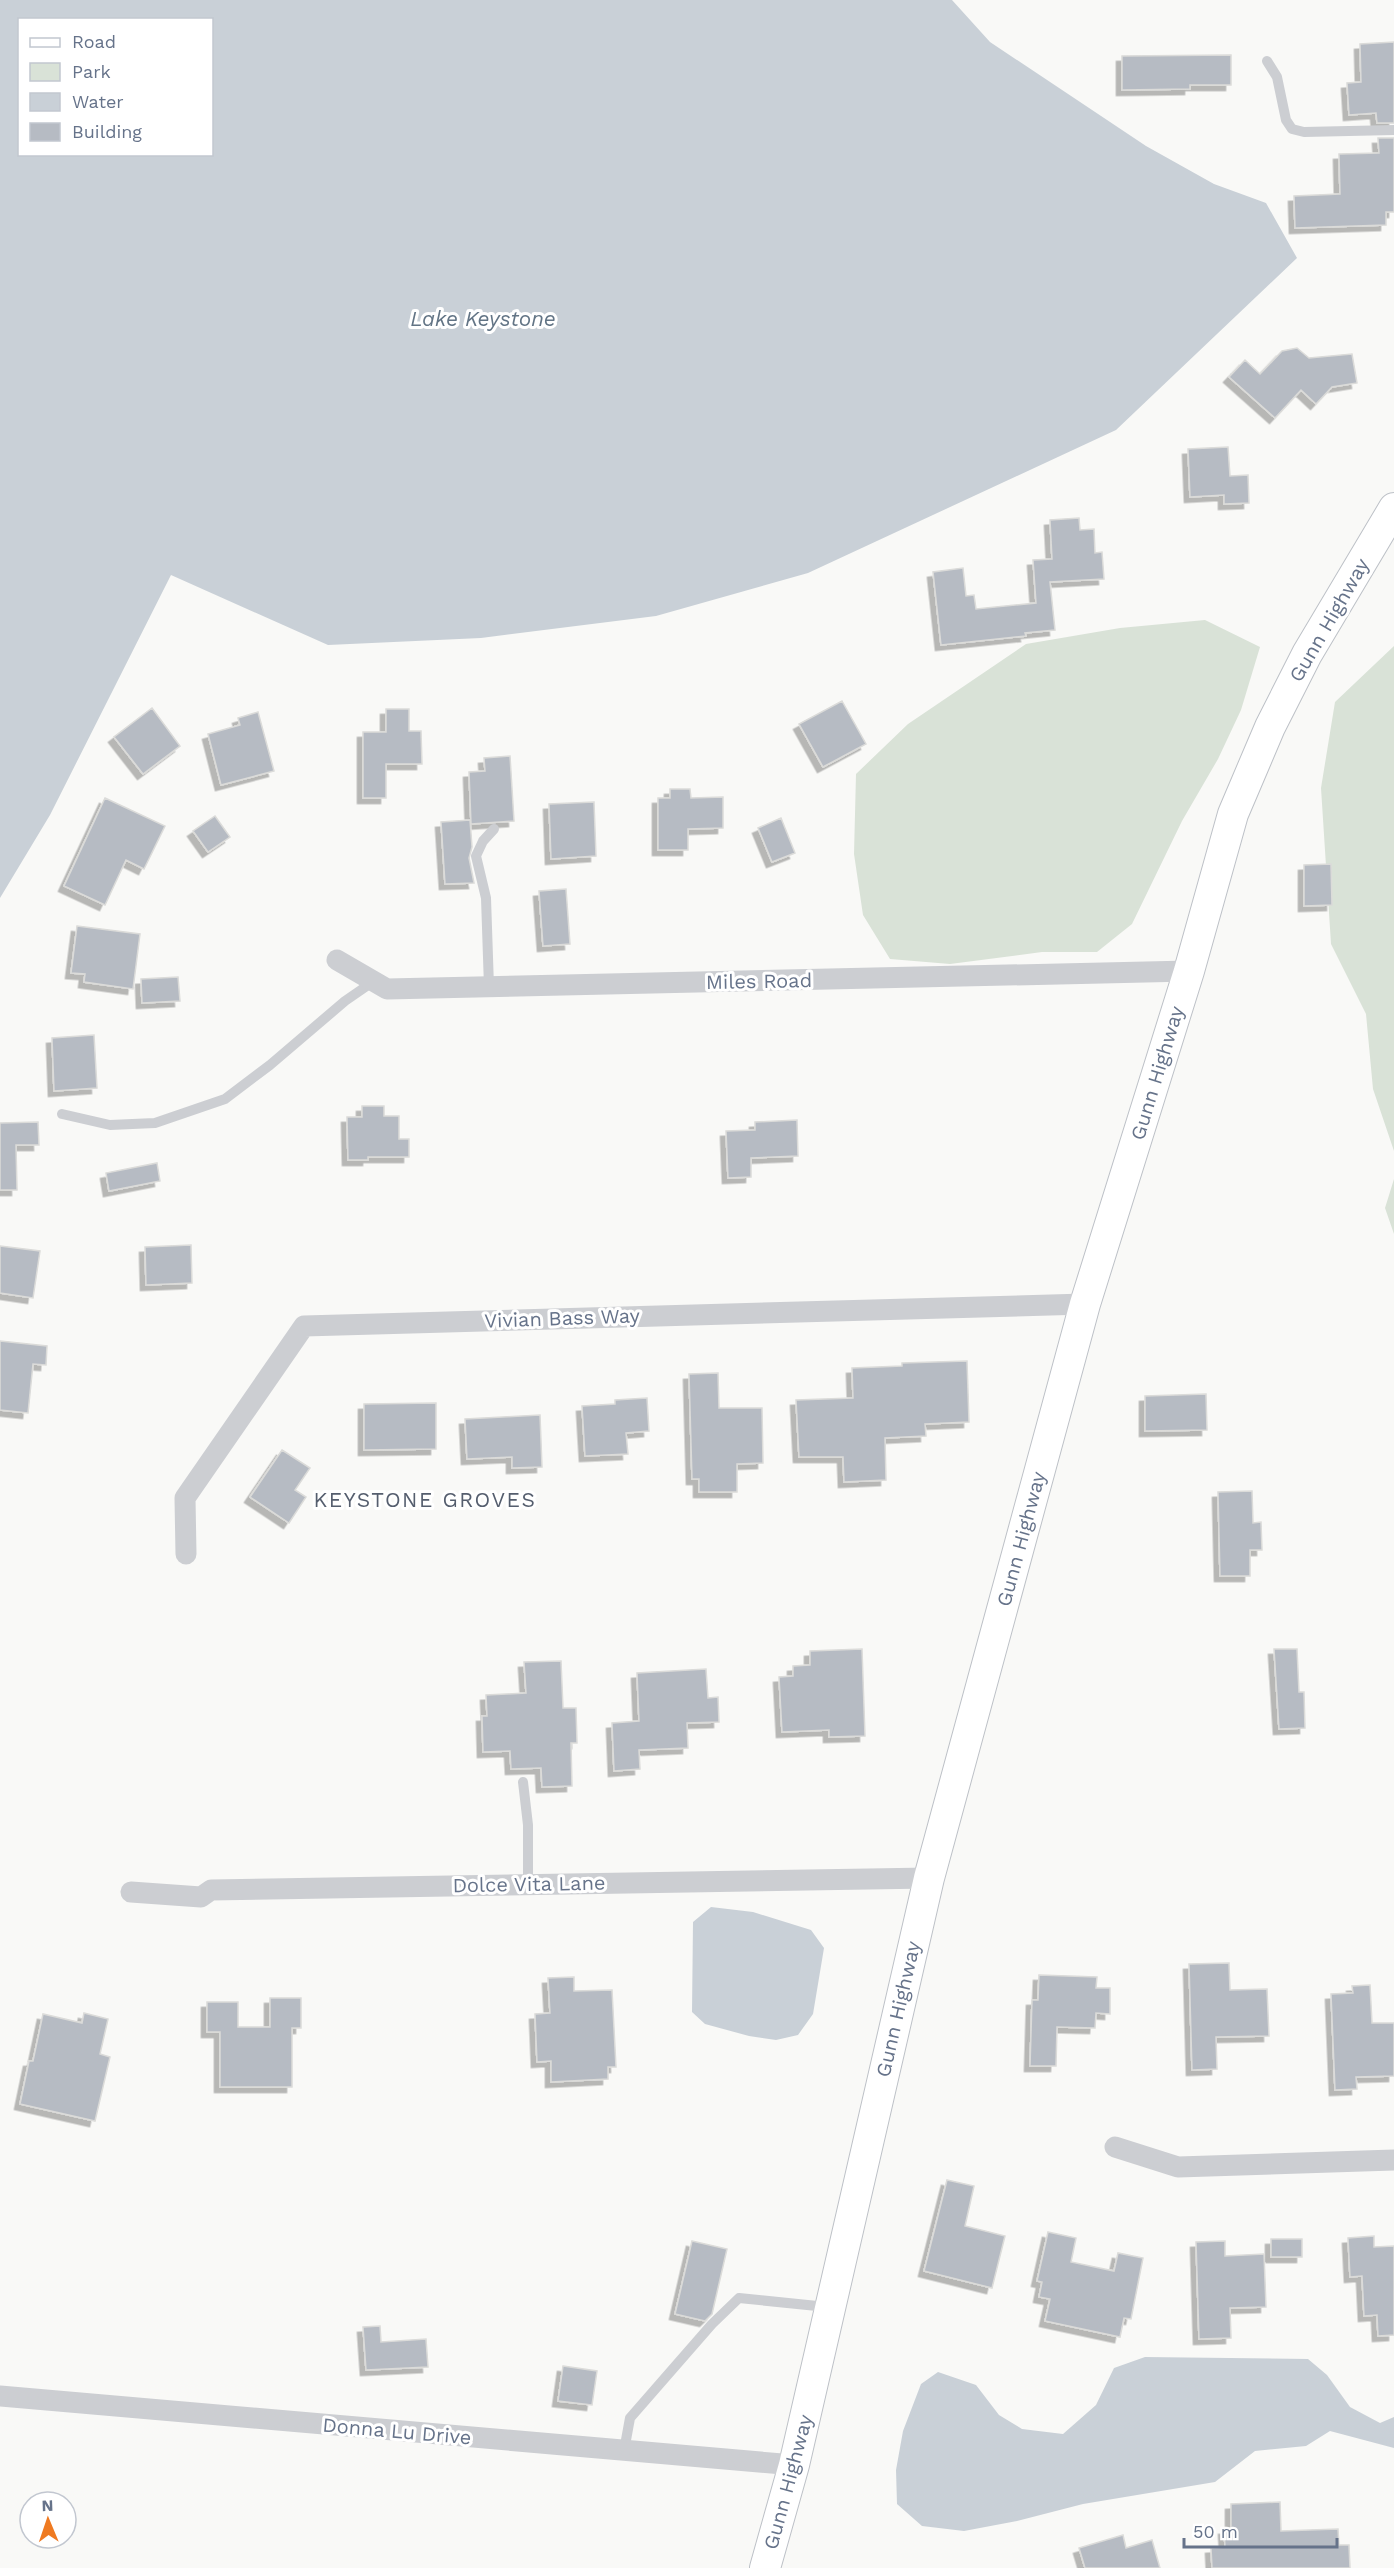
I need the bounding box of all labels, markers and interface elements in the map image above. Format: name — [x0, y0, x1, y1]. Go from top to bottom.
legend — [18, 18, 213, 156]
text: Road — [72, 31, 116, 52]
text: Park — [72, 61, 111, 82]
text: Water — [72, 91, 124, 112]
text: Building — [72, 121, 142, 142]
water label: Lake Keystone — [410, 306, 556, 331]
street label: Gunn Highway — [1284, 553, 1374, 686]
street label: Miles Road — [706, 968, 812, 994]
street label: Gunn Highway — [1125, 1002, 1189, 1143]
street label: Vivian Bass Way — [484, 1303, 641, 1333]
street label: Gunn Highway — [991, 1468, 1051, 1609]
district label: KEYSTONE GROVES — [314, 1487, 536, 1512]
street label: Dolce Vita Lane — [452, 1871, 606, 1897]
street label: Gunn Highway — [871, 1938, 925, 2079]
street label: Gunn Highway — [758, 2411, 818, 2552]
street label: Donna Lu Drive — [321, 2413, 473, 2449]
north arrow — [18, 2490, 78, 2550]
text: N — [41, 2496, 54, 2515]
scale bar — [1184, 2511, 1337, 2549]
text: 50 m — [1193, 2521, 1238, 2542]

